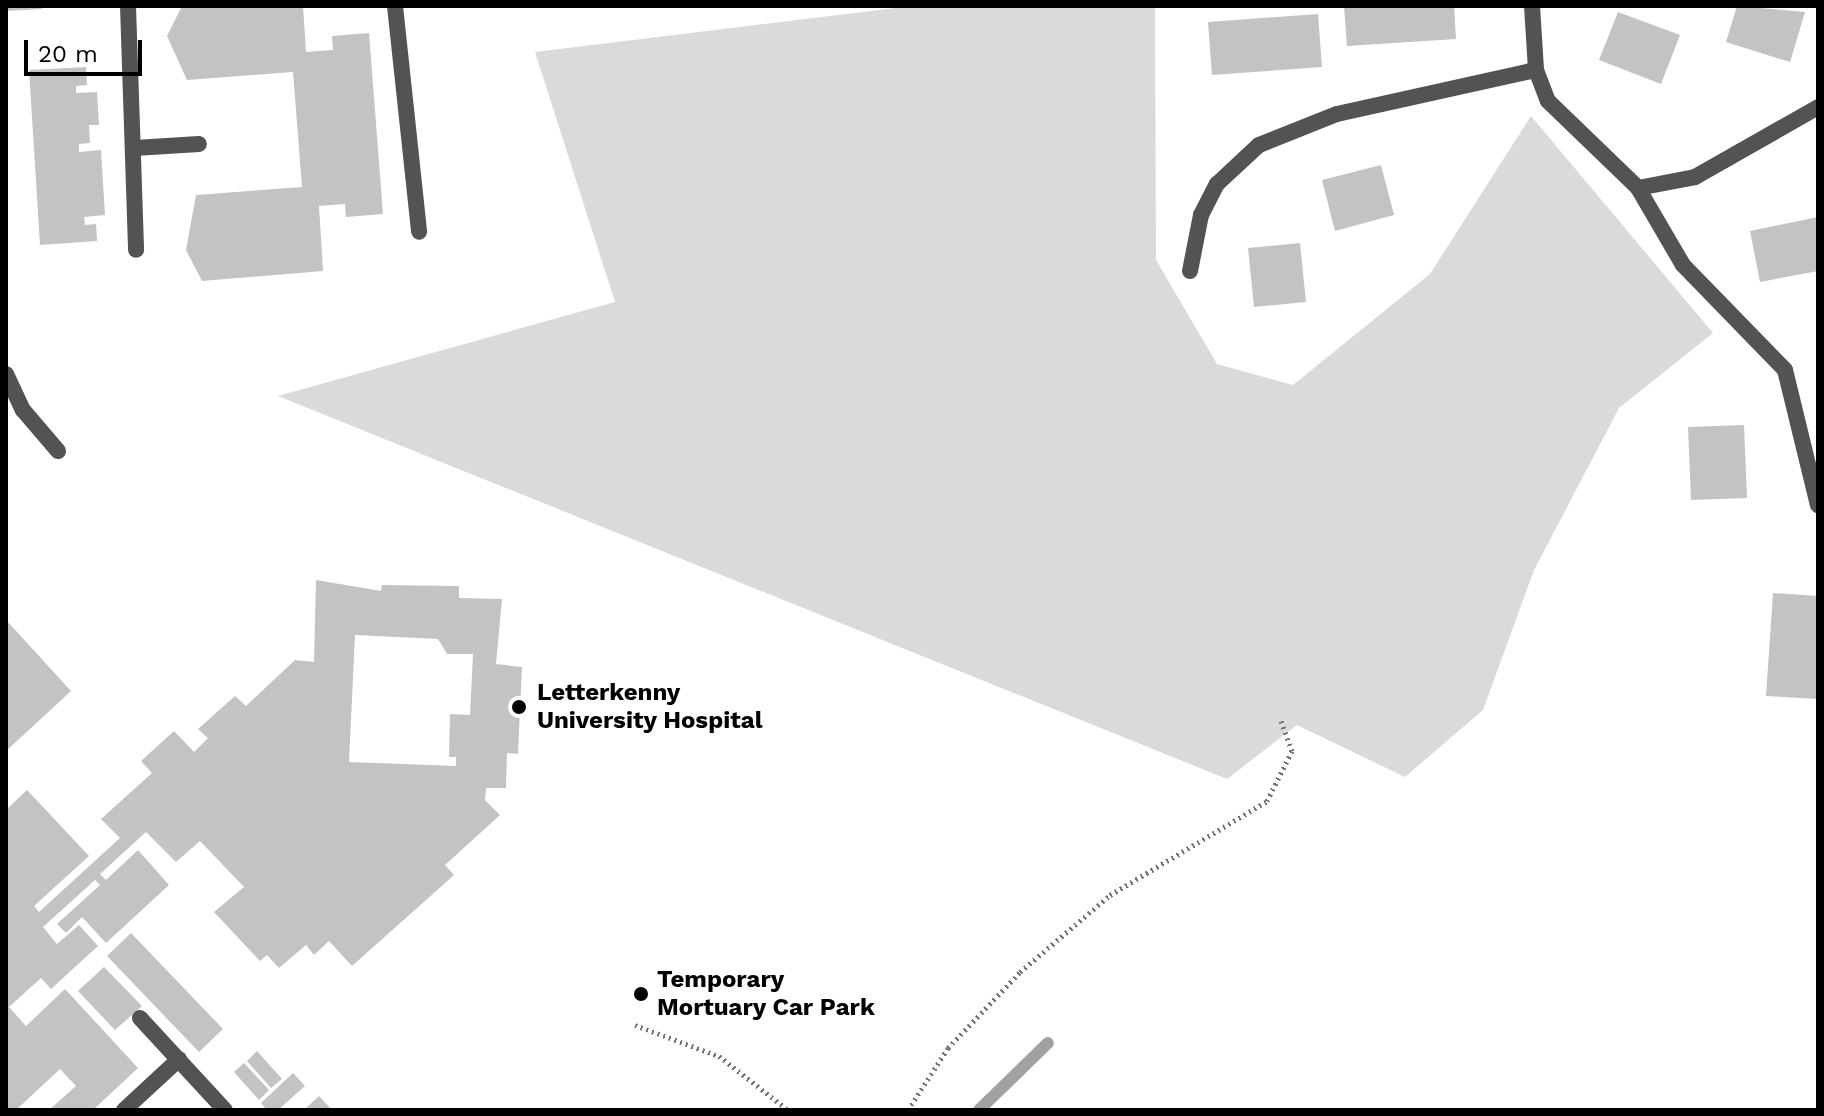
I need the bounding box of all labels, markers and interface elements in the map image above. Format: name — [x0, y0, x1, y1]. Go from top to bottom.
scale bar — [28, 24, 146, 74]
text: 20 m — [38, 40, 98, 68]
place label: Letterkenny University Hospital — [537, 679, 763, 735]
marker: Letterkenny University Hospital — [508, 696, 530, 718]
place label: Temporary Mortuary Car Park — [657, 966, 876, 1022]
marker: Temporary Mortuary Car Park — [632, 985, 650, 1003]

